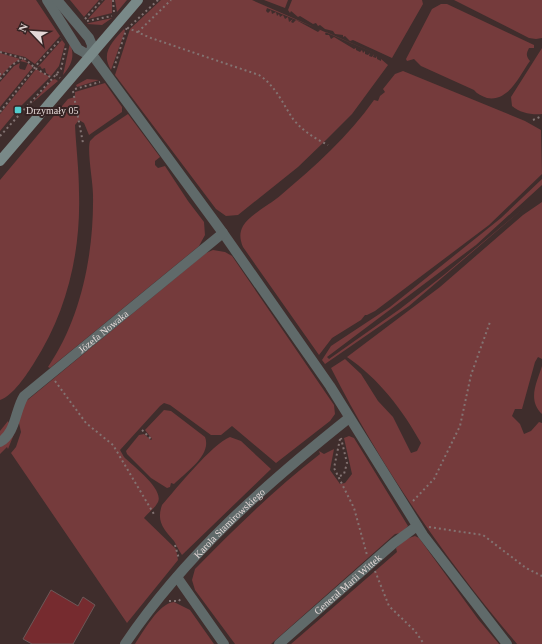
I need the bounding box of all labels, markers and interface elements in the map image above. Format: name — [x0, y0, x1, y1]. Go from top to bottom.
north arrow — [12, 12, 52, 52]
text: N — [16, 22, 30, 34]
marker: Drzymały 05 — [13, 105, 23, 115]
place label: Drzymały 05 — [26, 105, 79, 116]
street label: Józefa Nowaka — [76, 307, 131, 355]
street label: Karola Stamirowskiego — [191, 486, 267, 560]
street label: Generał Marii Wittek — [312, 552, 383, 616]

